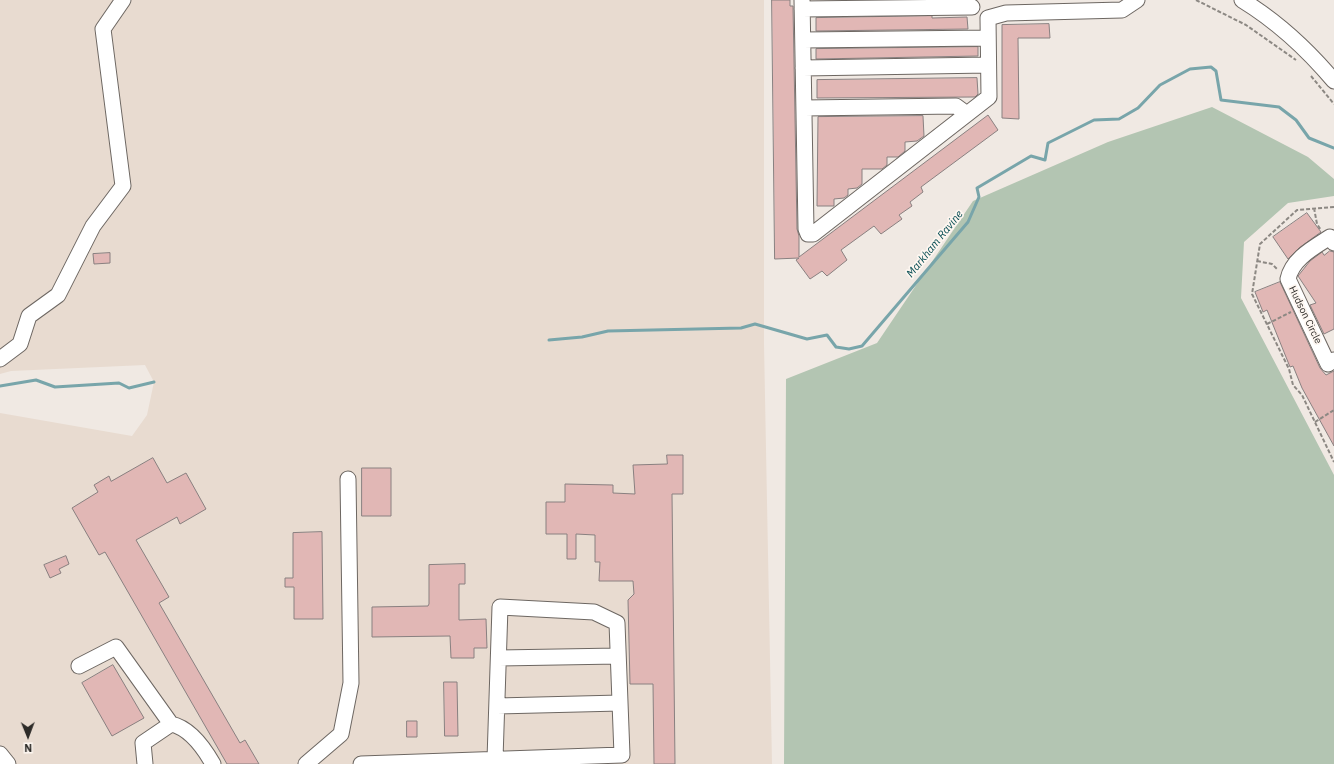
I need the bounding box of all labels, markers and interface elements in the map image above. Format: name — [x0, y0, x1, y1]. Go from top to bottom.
water label: Markham Ravine — [904, 208, 966, 280]
street label: Hudson Circle — [1286, 284, 1324, 346]
north arrow — [8, 716, 48, 756]
text: N — [24, 741, 32, 755]

